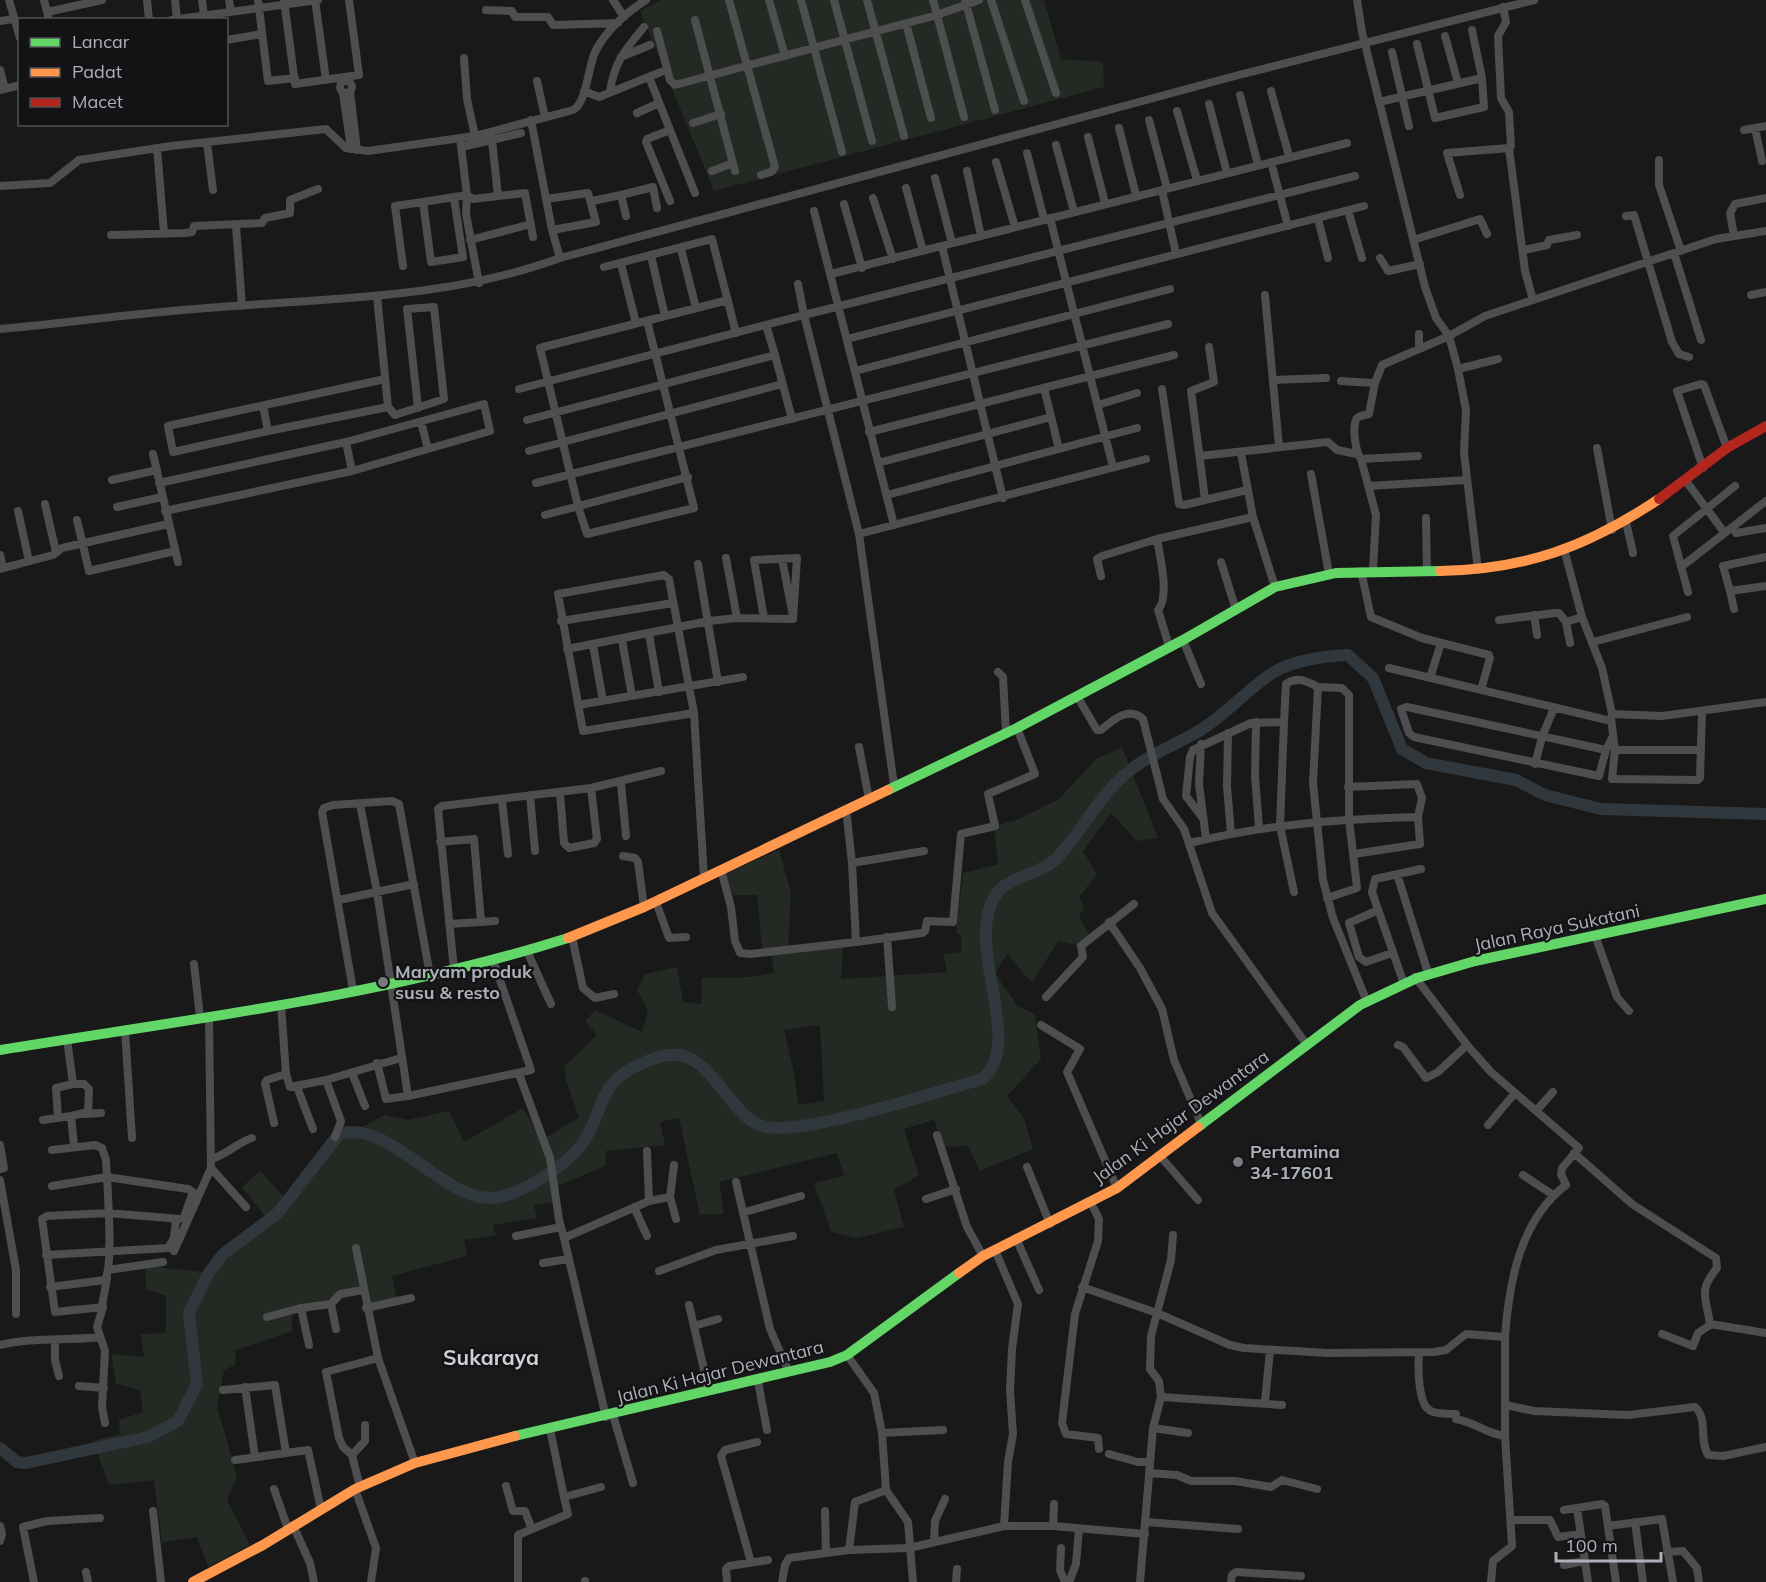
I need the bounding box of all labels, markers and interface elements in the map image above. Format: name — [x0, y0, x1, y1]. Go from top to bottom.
legend — [18, 18, 228, 126]
text: Lancar — [72, 30, 130, 53]
text: Padat — [72, 60, 122, 83]
text: Macet — [72, 90, 123, 113]
street label: Jalan Raya Sukatani — [1472, 899, 1642, 956]
place label: Maryam produk susu & resto — [395, 960, 533, 1004]
marker: Maryam produk susu & resto — [376, 975, 390, 989]
street label: Jalan Ki Hajar Dewantara — [1088, 1045, 1273, 1188]
place label: Pertamina 34-17601 — [1250, 1140, 1340, 1184]
marker: Pertamina 34-17601 — [1231, 1155, 1245, 1169]
street label: Jalan Ki Hajar Dewantara — [614, 1335, 826, 1408]
district label: Sukaraya — [443, 1344, 539, 1370]
scale bar — [1556, 1525, 1661, 1563]
text: 100 m — [1565, 1534, 1618, 1557]

